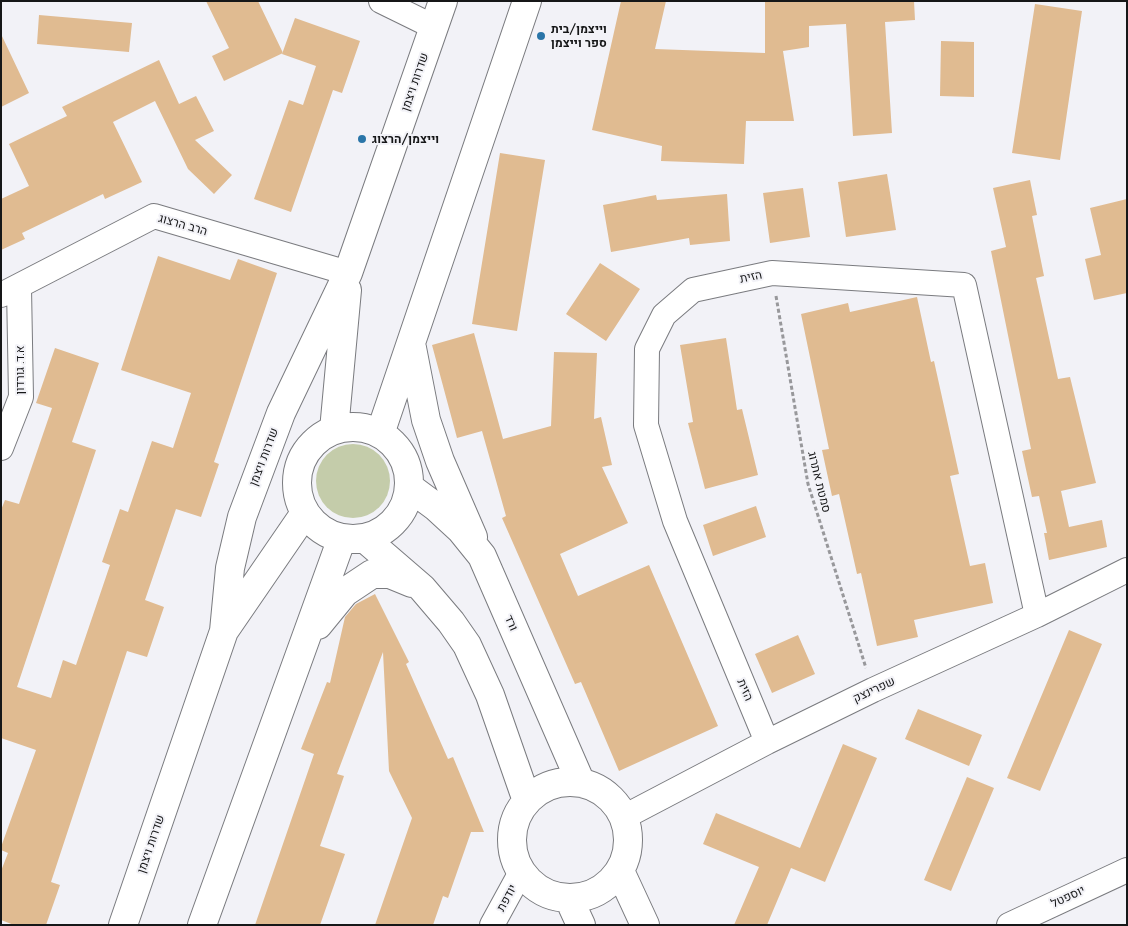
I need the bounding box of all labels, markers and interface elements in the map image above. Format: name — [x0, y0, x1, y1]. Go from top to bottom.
place label: וייצמן/בית ספר וייצמן — [551, 22, 607, 50]
marker: וייצמן/בית ספר וייצמן — [535, 30, 547, 42]
street label: שדרות ויצמן — [398, 51, 432, 113]
place label: וייצמן/הרצוג — [372, 132, 439, 146]
marker: וייצמן/הרצוג — [356, 133, 368, 145]
street label: הרב הרצוג — [157, 211, 209, 239]
street label: הזית — [739, 268, 763, 286]
street label: א.ד. גורדון — [13, 346, 27, 394]
street label: שדרות ויצמן — [246, 426, 282, 488]
street label: סמטת אתרוג — [804, 450, 834, 514]
street label: ורד — [501, 613, 521, 633]
street label: שפרינצק — [851, 674, 897, 706]
street label: הזית — [734, 677, 756, 703]
street label: שדרות ויצמן — [134, 813, 168, 875]
street label: יודפת — [494, 882, 520, 914]
street label: יוספטל — [1049, 883, 1087, 911]

